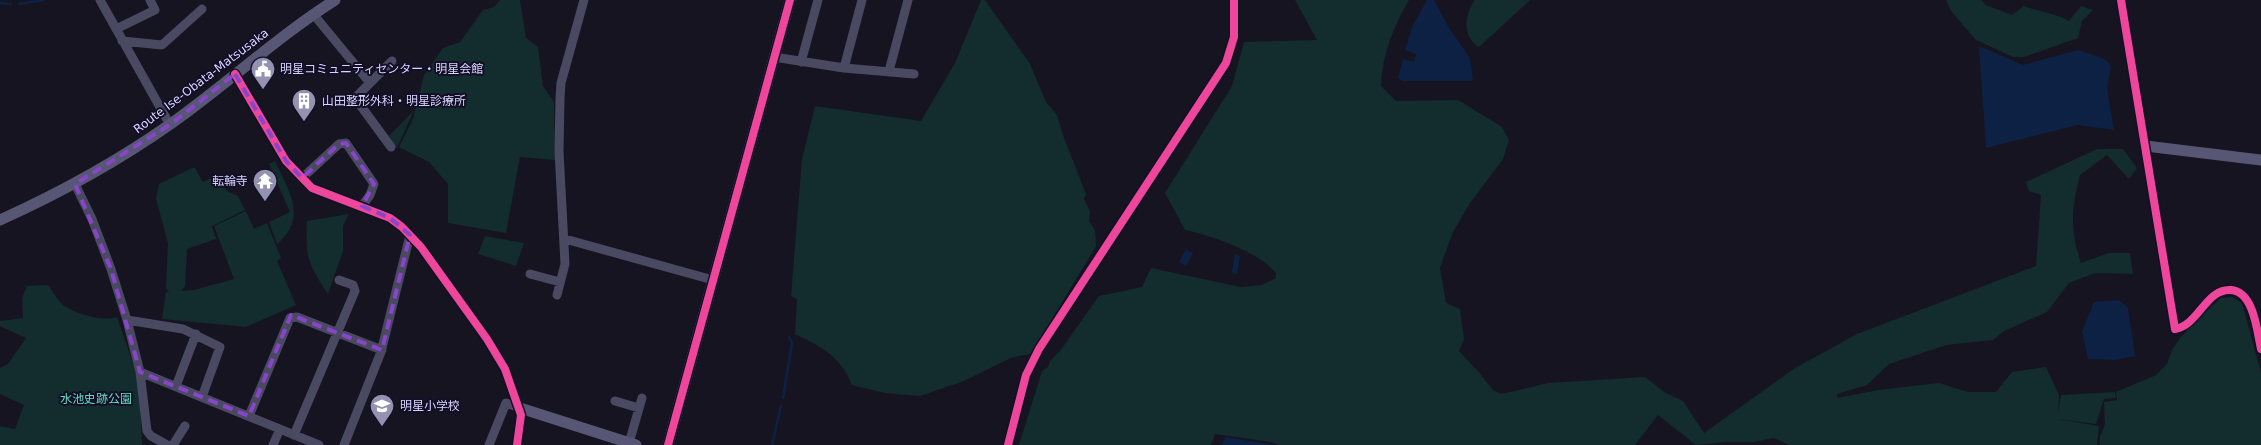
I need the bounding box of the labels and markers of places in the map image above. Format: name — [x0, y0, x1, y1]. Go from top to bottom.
public building icon: 明星コミュニティセンター・明星会館 — [250, 56, 276, 90]
place label: 明星コミュニティセンター・明星会館 — [280, 62, 483, 76]
building icon: 山田整形外科・明星診療所 — [291, 88, 317, 122]
place label: 山田整形外科・明星診療所 — [322, 94, 466, 108]
temple icon: 転輪寺 — [252, 168, 278, 202]
place label: 転輪寺 — [212, 174, 248, 188]
school or university icon: 明星小学校 — [369, 393, 395, 427]
place label: 明星小学校 — [400, 399, 460, 413]

